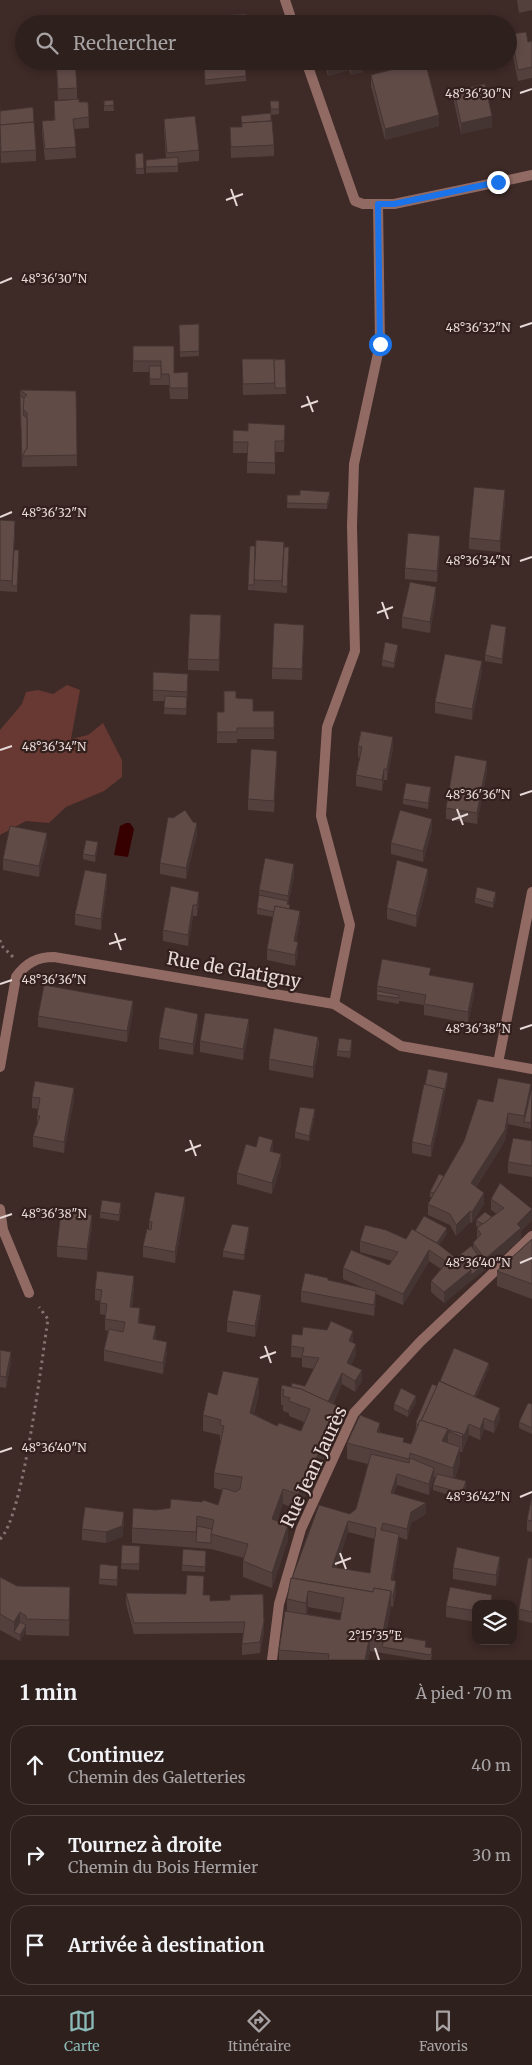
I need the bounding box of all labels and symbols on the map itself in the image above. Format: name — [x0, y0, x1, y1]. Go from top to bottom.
text: 48°36'30"N — [445, 86, 512, 101]
route end — [487, 171, 510, 194]
text: 48°36'30"N — [21, 271, 88, 286]
text: 48°36'32"N — [446, 320, 511, 335]
route start — [369, 333, 392, 356]
text: 48°36'32"N — [22, 505, 87, 520]
text: 48°36'34"N — [446, 553, 511, 568]
text: 48°36'34"N — [22, 739, 87, 754]
text: 48°36'36"N — [446, 787, 511, 802]
street label: Rue de Glatigny — [165, 946, 303, 993]
text: 48°36'36"N — [22, 972, 87, 987]
text: 48°36'38"N — [445, 1021, 511, 1036]
text: 48°36'38"N — [21, 1206, 87, 1221]
text: 48°36'40"N — [445, 1255, 511, 1270]
street label: Rue Jean Jaurès — [275, 1402, 352, 1531]
text: 48°36'40"N — [21, 1440, 87, 1455]
text: 48°36'42"N — [446, 1489, 511, 1504]
text: 2°15'35"E — [348, 1628, 402, 1643]

